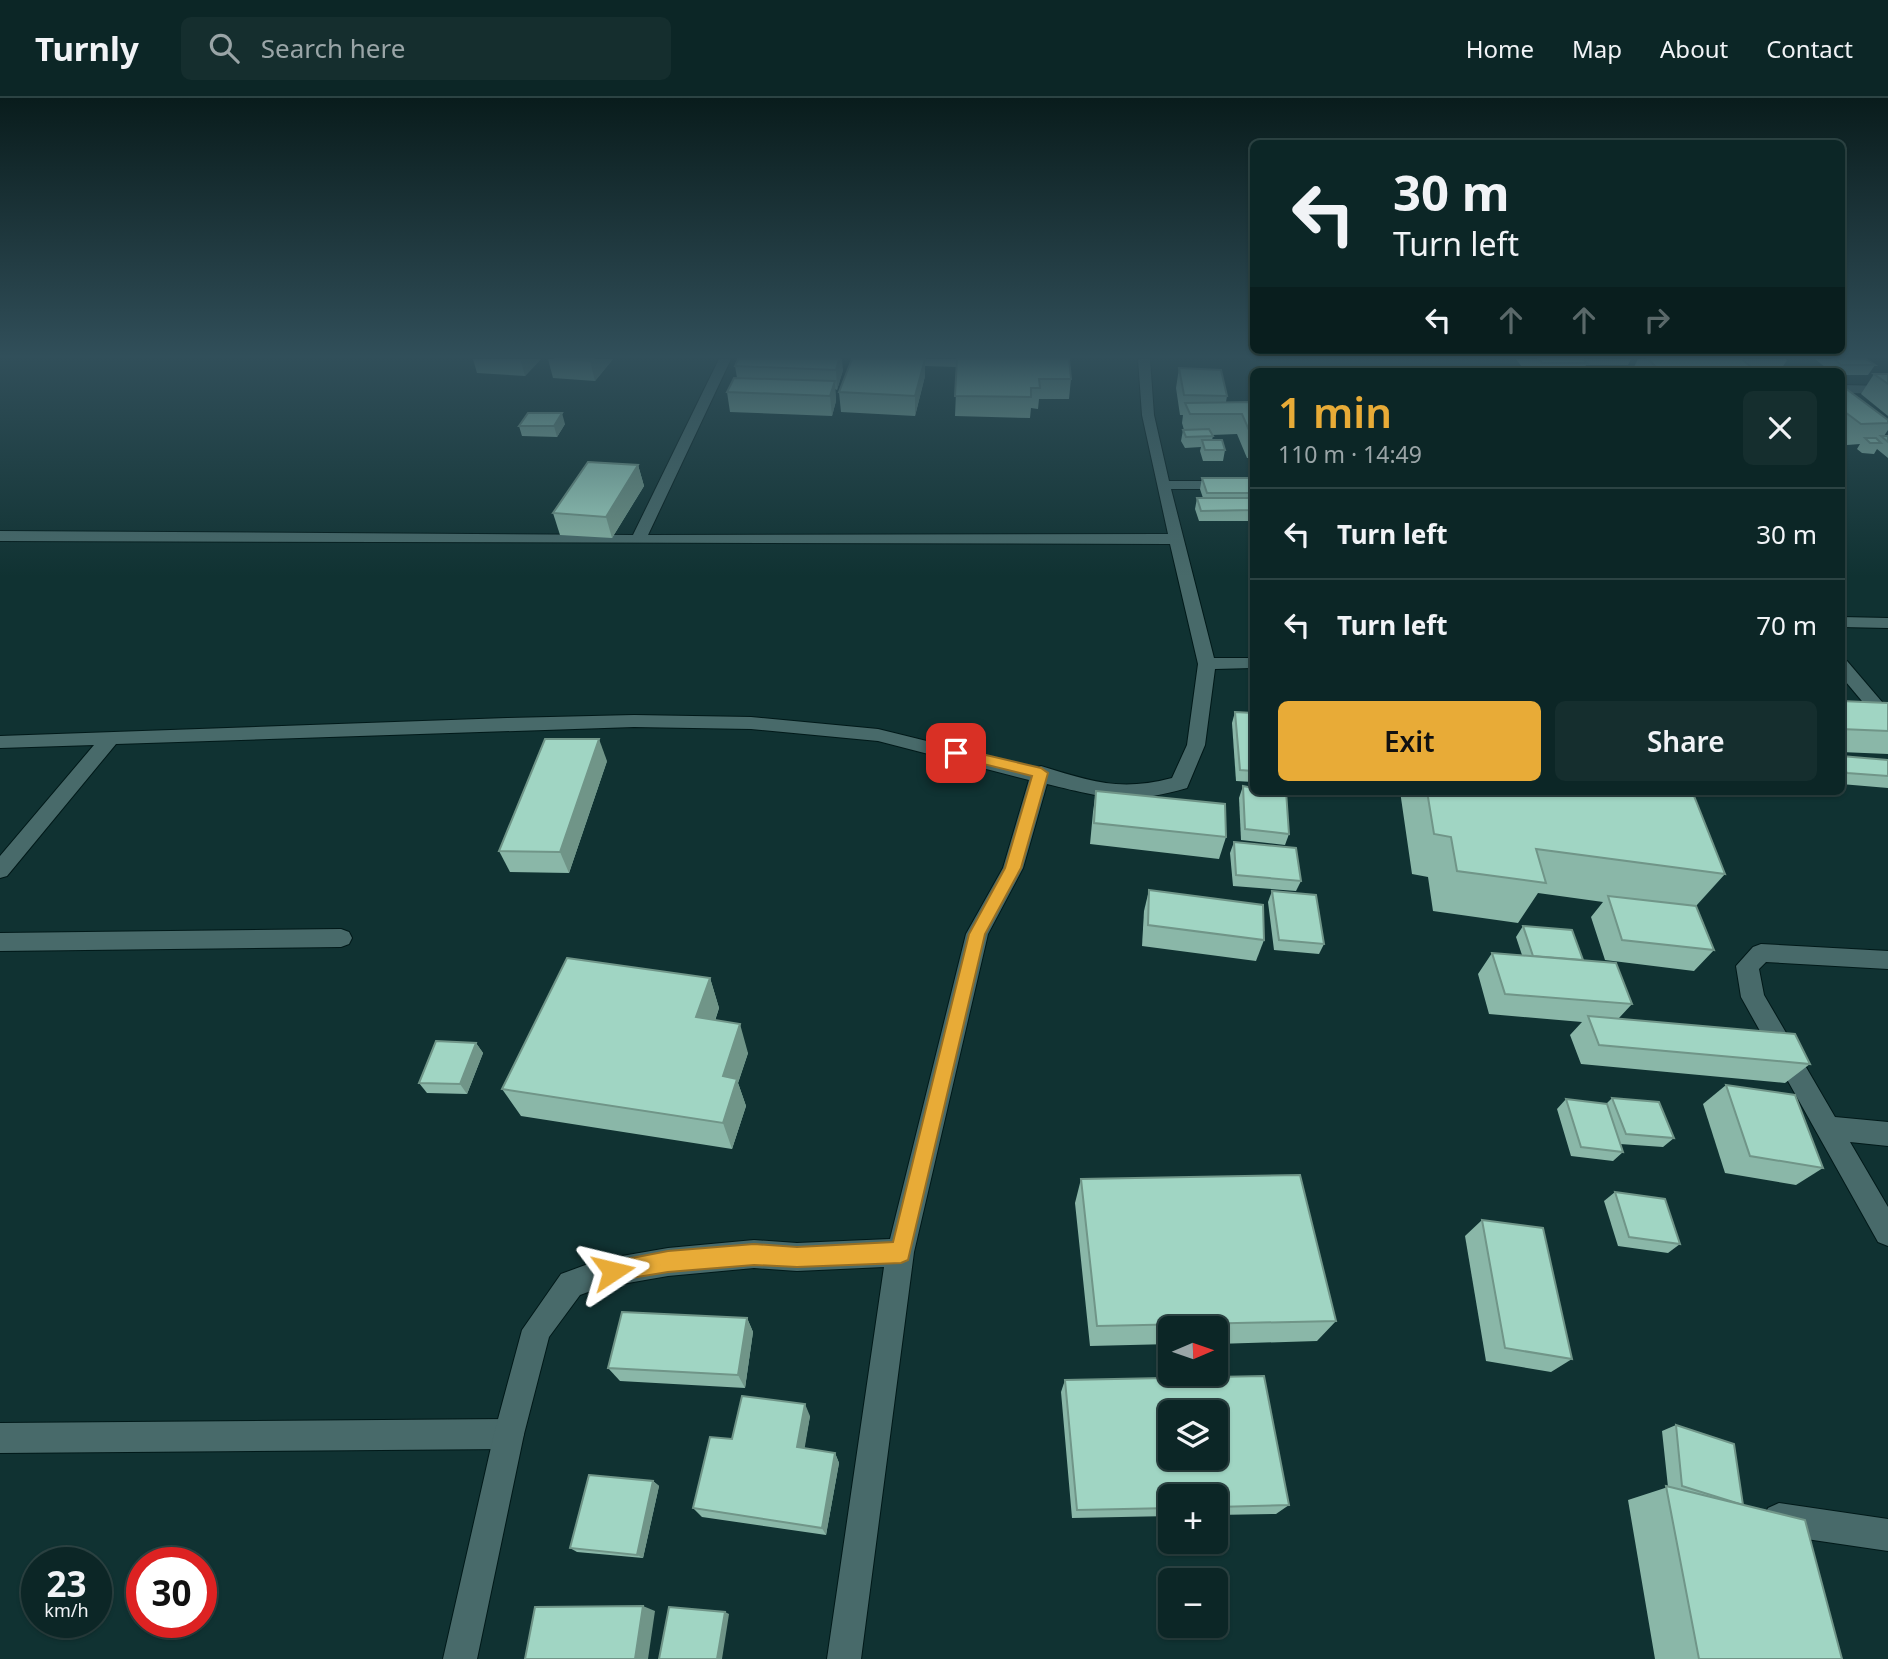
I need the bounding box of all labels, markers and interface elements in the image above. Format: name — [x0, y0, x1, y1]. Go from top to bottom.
search box — [181, 17, 671, 80]
text: Turnly — [35, 26, 139, 71]
icon: search — [205, 29, 243, 67]
text: Search here — [261, 30, 405, 66]
text: Home — [1466, 32, 1534, 65]
text: Map — [1572, 32, 1622, 65]
text: About — [1660, 32, 1728, 65]
text: Contact — [1766, 32, 1853, 65]
text: 30 m — [1393, 159, 1510, 225]
icon: left — [1278, 168, 1369, 259]
text: Turn left — [1393, 222, 1519, 265]
icon: left — [1419, 301, 1457, 339]
icon: ahead — [1492, 301, 1530, 339]
icon: ahead — [1565, 301, 1603, 339]
icon: right — [1638, 301, 1676, 339]
text: 1 min — [1278, 383, 1392, 440]
button: close — [1743, 391, 1817, 465]
text: 110 m · 14:49 — [1278, 438, 1422, 470]
icon: left — [1278, 515, 1316, 553]
text: Turn left — [1337, 516, 1448, 552]
text: 30 m — [1756, 516, 1817, 552]
icon: left — [1278, 606, 1316, 644]
text: Turn left — [1337, 607, 1448, 643]
text: 70 m — [1756, 607, 1817, 643]
button: Exit — [1278, 701, 1541, 781]
button: Share — [1555, 701, 1817, 781]
pin — [926, 723, 986, 783]
icon: arrive — [937, 734, 975, 772]
position arrow — [576, 1234, 650, 1308]
north arrow — [1158, 1316, 1228, 1386]
map controls — [1158, 1316, 1228, 1638]
button: layers — [1158, 1400, 1228, 1470]
button: + — [1158, 1484, 1228, 1554]
speed limit sign: 30 — [126, 1547, 217, 1638]
text: 23 — [46, 1560, 87, 1607]
button: − — [1158, 1568, 1228, 1638]
text: km/h — [44, 1598, 89, 1622]

